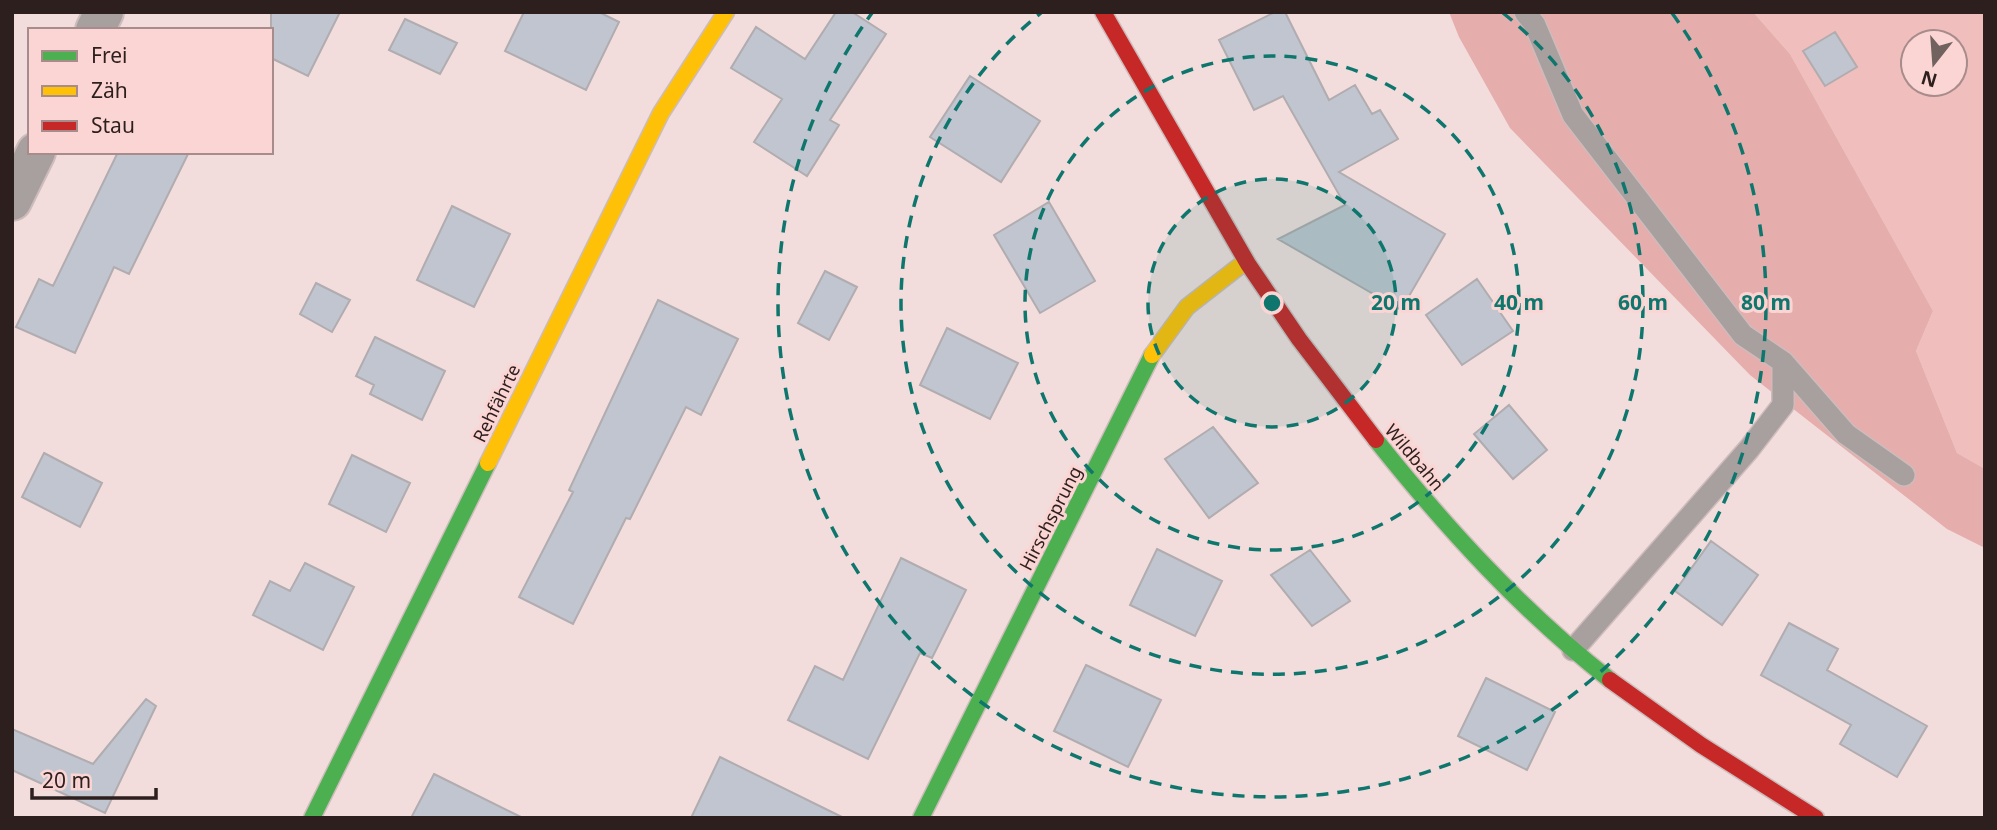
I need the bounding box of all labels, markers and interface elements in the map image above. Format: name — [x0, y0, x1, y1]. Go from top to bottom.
legend — [28, 28, 273, 154]
north arrow — [1899, 28, 1969, 98]
text: Frei — [91, 41, 127, 69]
text: N — [1918, 65, 1940, 94]
text: Zäh — [91, 76, 128, 104]
text: Stau — [91, 111, 135, 139]
text: 20 m — [1371, 288, 1421, 316]
text: 40 m — [1494, 288, 1544, 316]
text: 60 m — [1618, 288, 1668, 316]
text: 80 m — [1741, 288, 1791, 316]
centre of rings — [1260, 291, 1284, 315]
street label: Rehfährte — [467, 360, 525, 446]
street label: Wildbahn — [1380, 418, 1450, 496]
street label: Hirschsprung — [1013, 462, 1087, 574]
scale bar — [32, 756, 156, 800]
text: 20 m — [42, 766, 91, 794]

